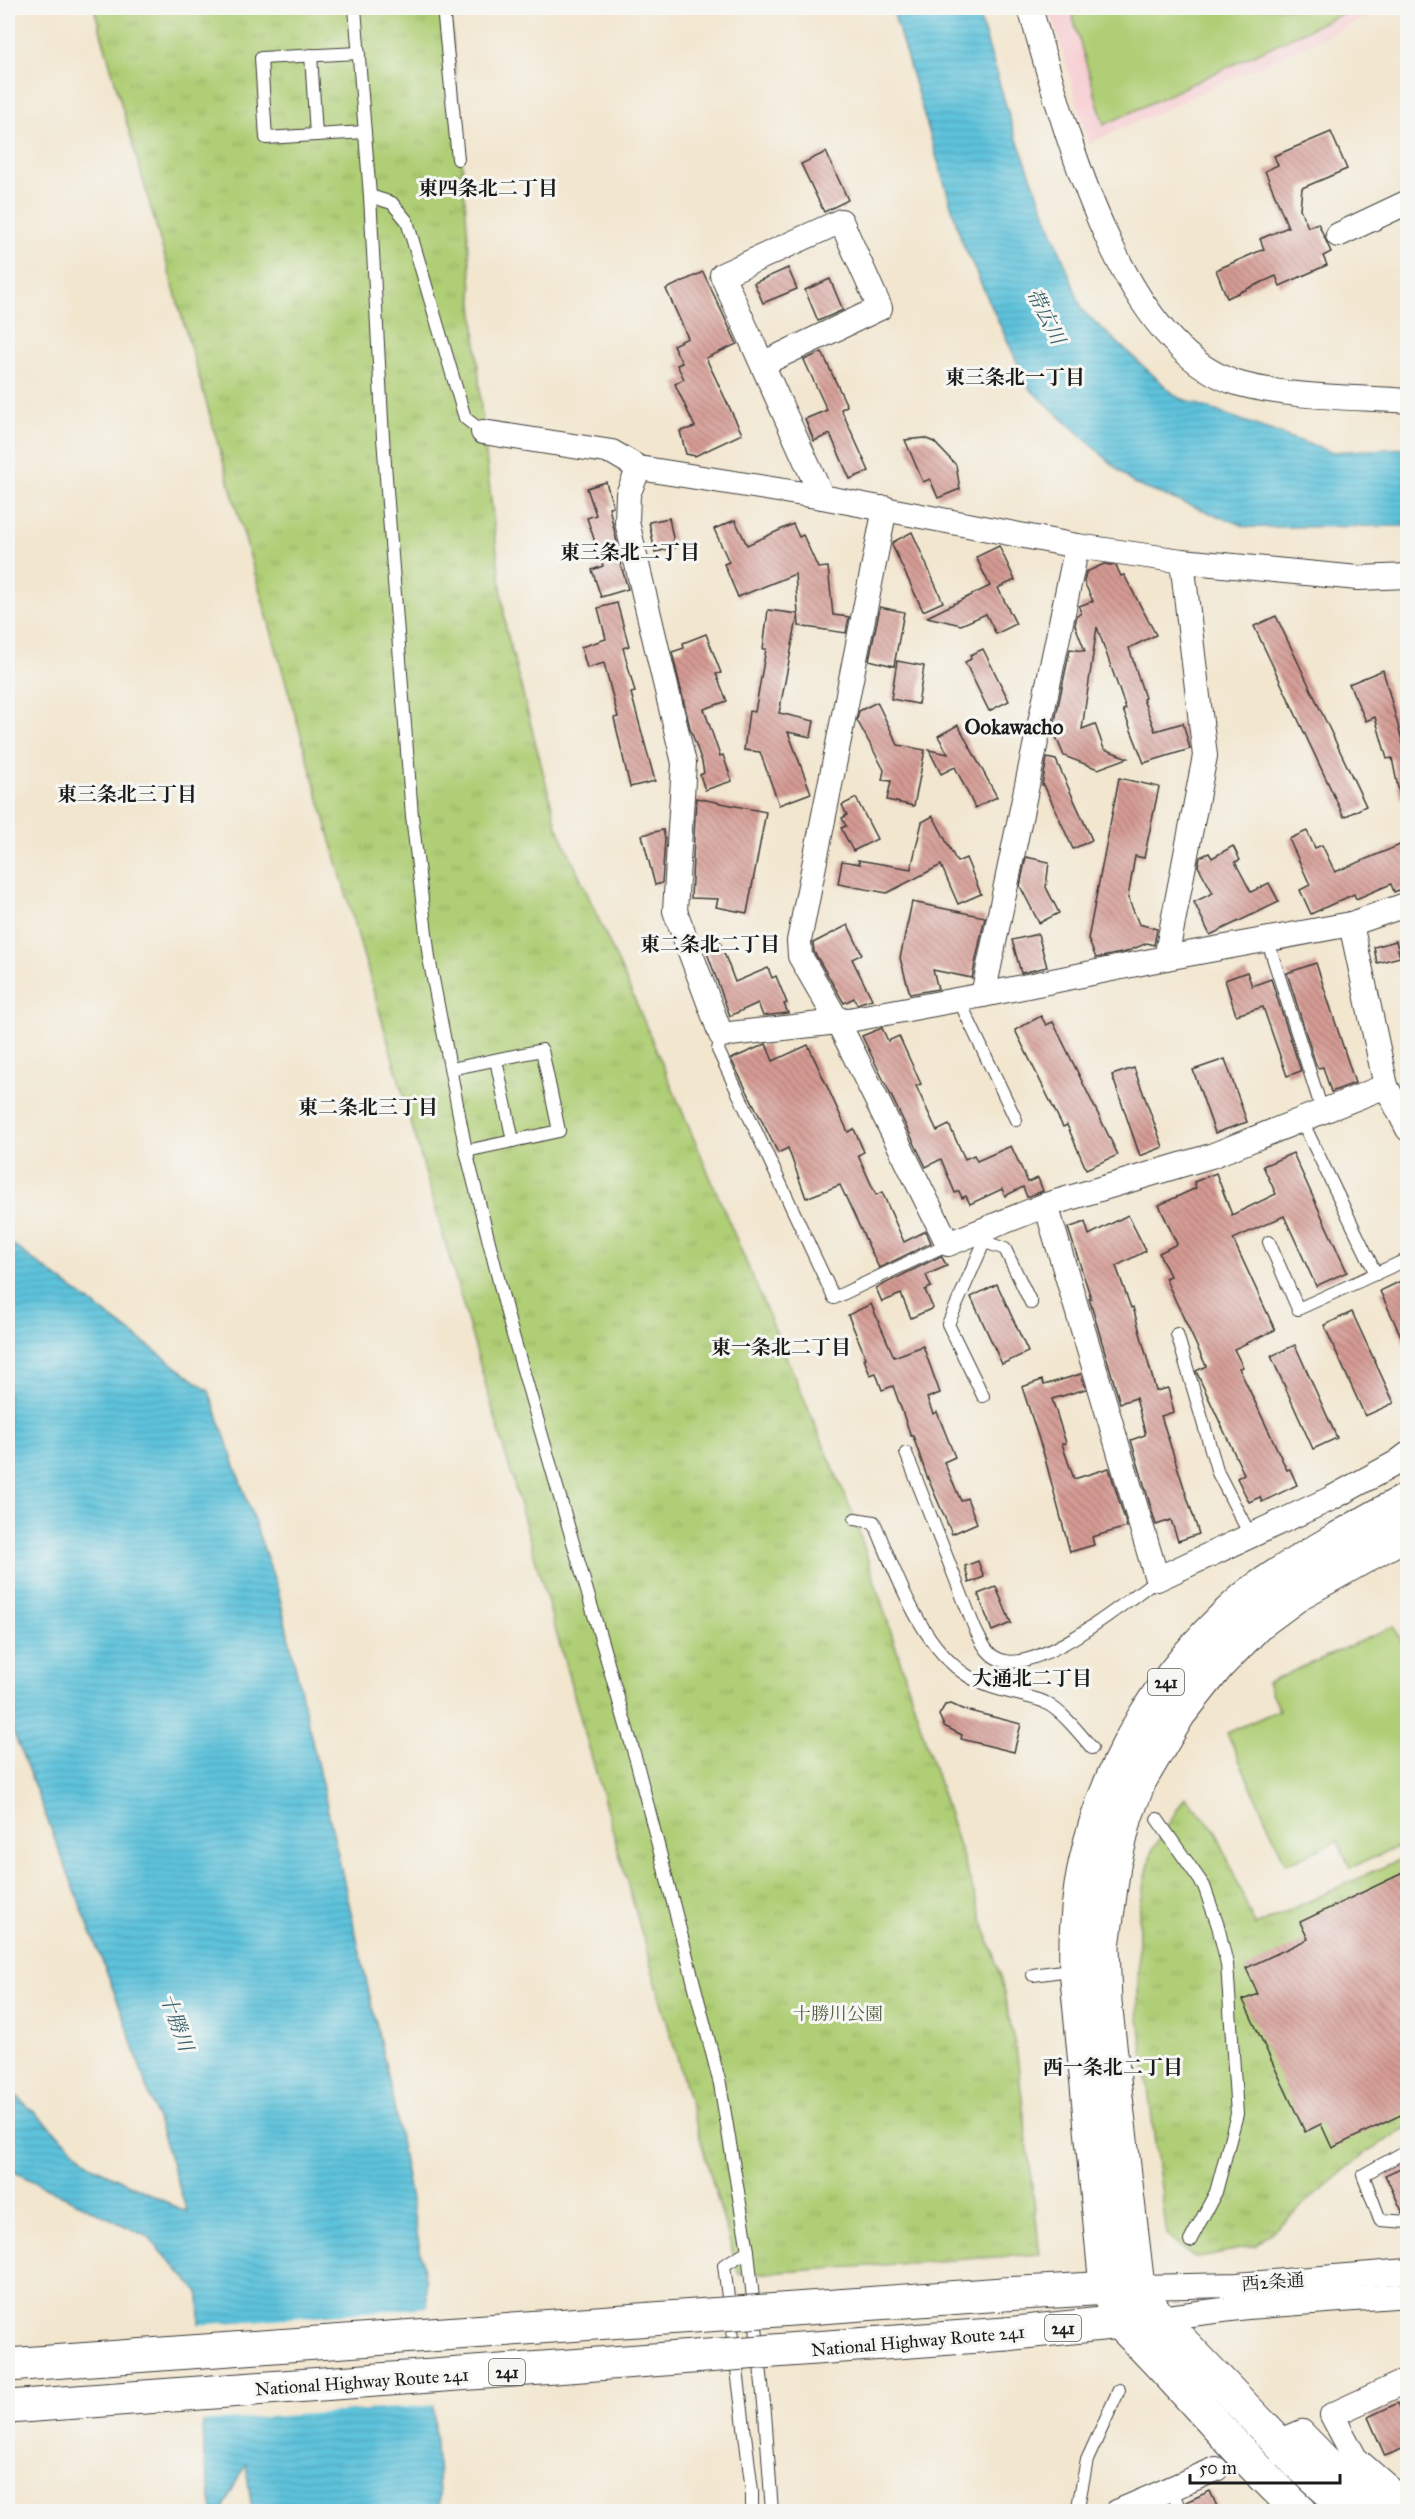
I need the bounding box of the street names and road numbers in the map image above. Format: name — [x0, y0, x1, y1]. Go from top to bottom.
road number: 241 — [1148, 1669, 1184, 1695]
street label: 西2条通 — [1241, 2269, 1305, 2295]
road number: 241 — [1045, 2315, 1081, 2341]
street label: National Highway Route 241 — [810, 2321, 1026, 2362]
road number: 241 — [489, 2359, 525, 2385]
street label: National Highway Route 241 — [254, 2364, 470, 2401]

